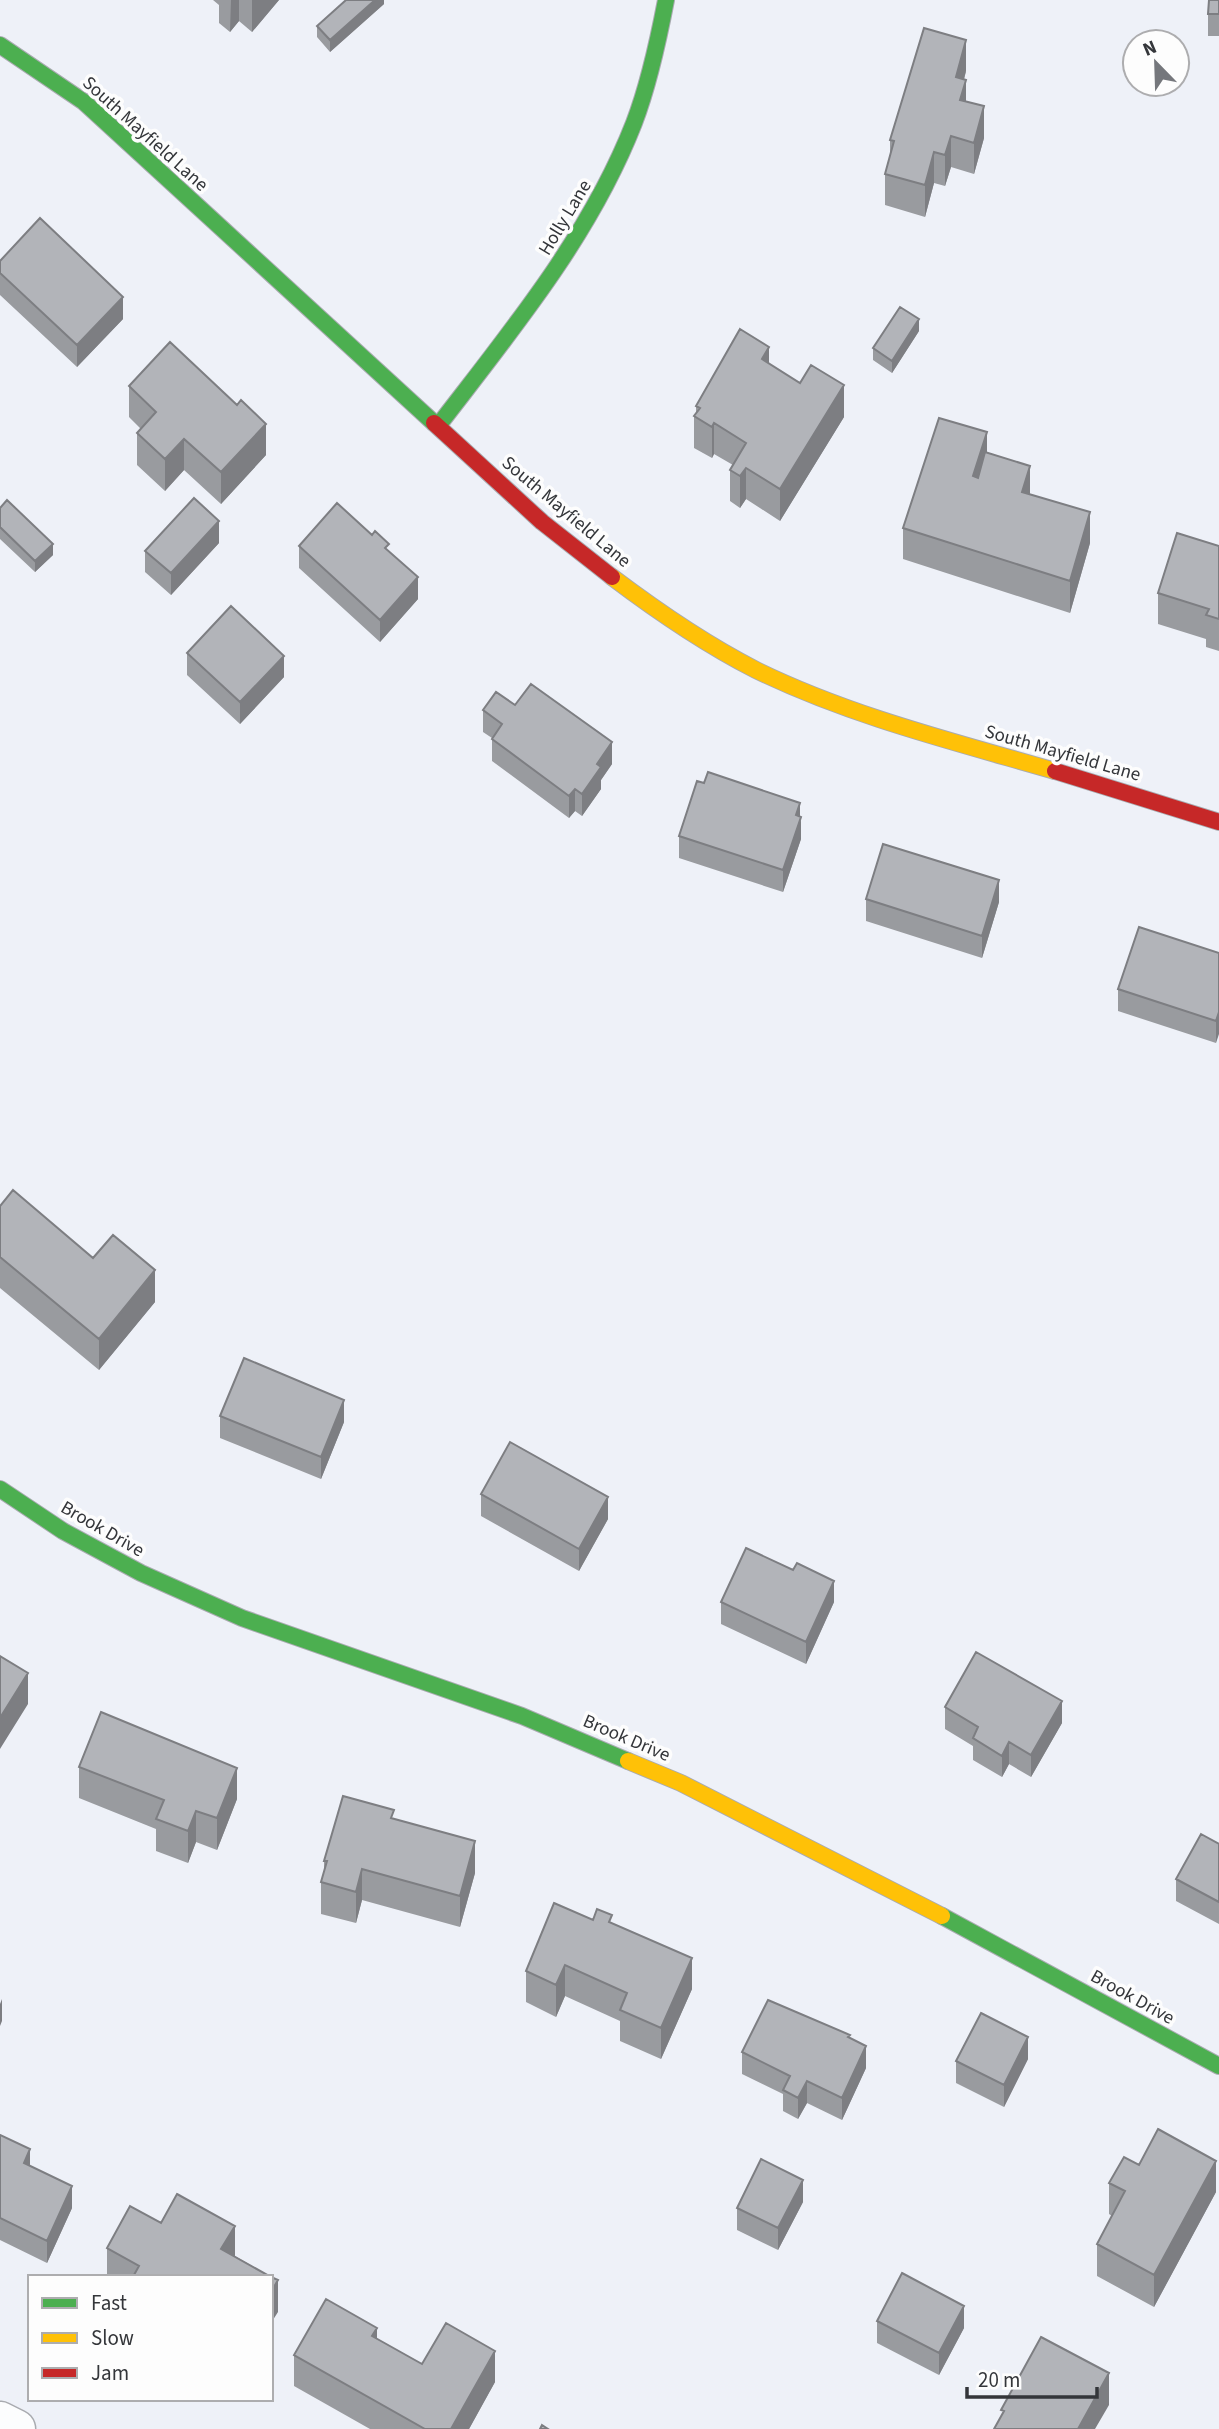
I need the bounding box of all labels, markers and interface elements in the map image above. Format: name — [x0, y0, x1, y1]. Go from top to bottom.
north arrow — [1121, 28, 1191, 98]
text: N — [1139, 34, 1161, 64]
street label: South Mayfield Lane — [76, 70, 214, 198]
street label: Holly Lane — [532, 175, 598, 261]
street label: South Mayfield Lane — [496, 450, 636, 574]
street label: South Mayfield Lane — [981, 718, 1144, 789]
street label: Brook Drive — [55, 1494, 149, 1564]
street label: Brook Drive — [579, 1708, 674, 1769]
street label: Brook Drive — [1085, 1963, 1179, 2032]
legend — [28, 2275, 273, 2401]
text: Fast — [91, 2288, 127, 2318]
text: Slow — [91, 2323, 134, 2353]
scale bar — [967, 2356, 1096, 2400]
text: Jam — [91, 2358, 129, 2388]
text: 20 m — [978, 2365, 1020, 2395]

